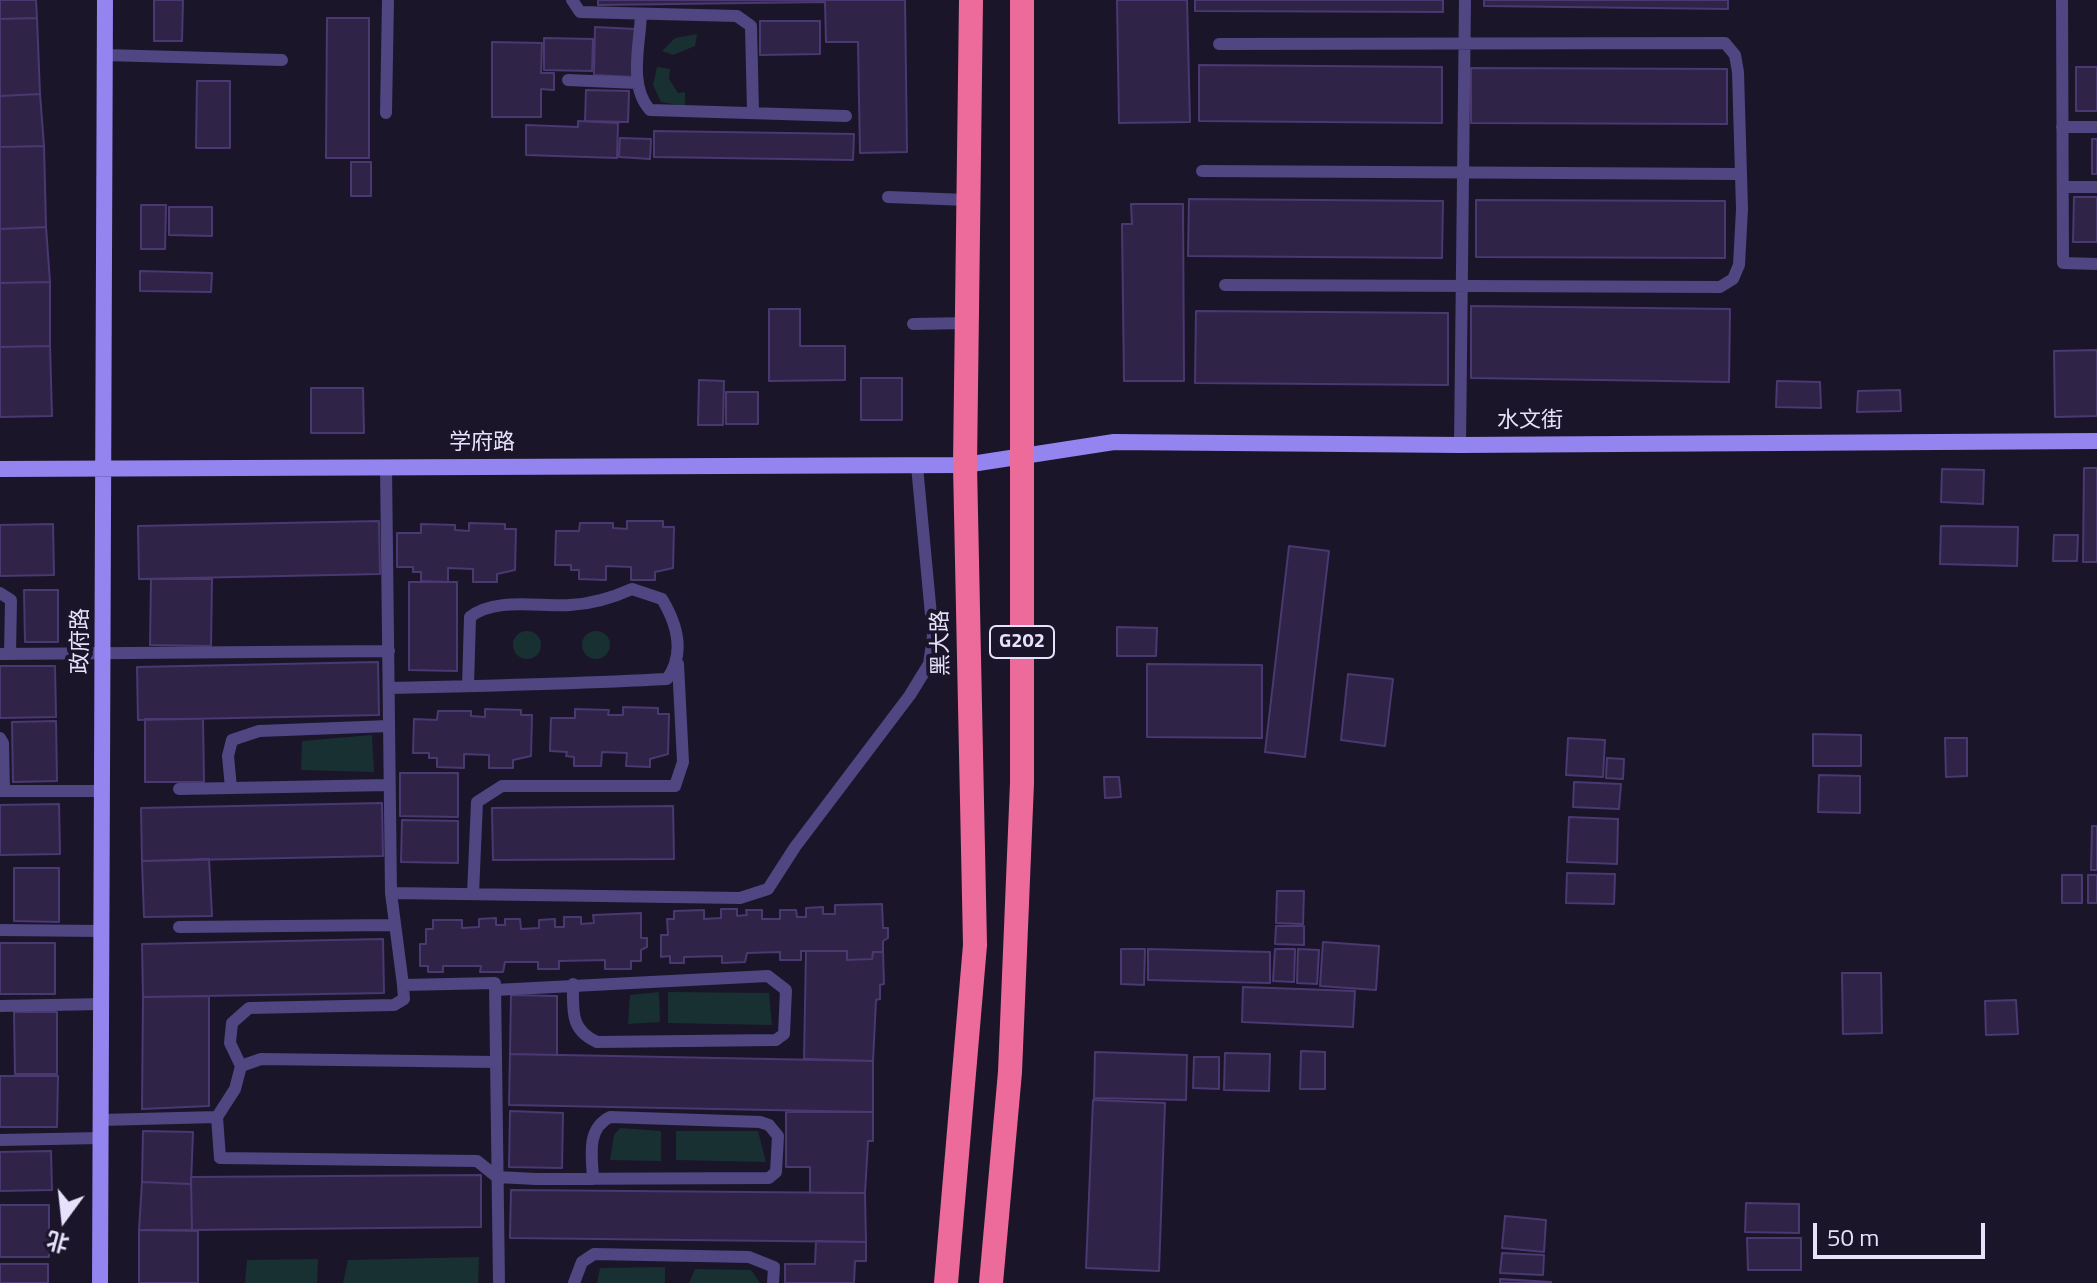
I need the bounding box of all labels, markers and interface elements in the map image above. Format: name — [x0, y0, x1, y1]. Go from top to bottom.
street label: 水文街 — [1497, 409, 1563, 435]
street label: 学府路 — [449, 431, 515, 457]
street label: 政府路 — [69, 608, 95, 674]
street label: 黑大路 — [928, 610, 956, 676]
road number: G202 — [990, 626, 1054, 658]
north arrow — [24, 1179, 104, 1259]
scale bar — [1817, 1207, 1989, 1257]
text: 50 m — [1827, 1219, 1879, 1255]
text: 北 — [43, 1223, 73, 1261]

